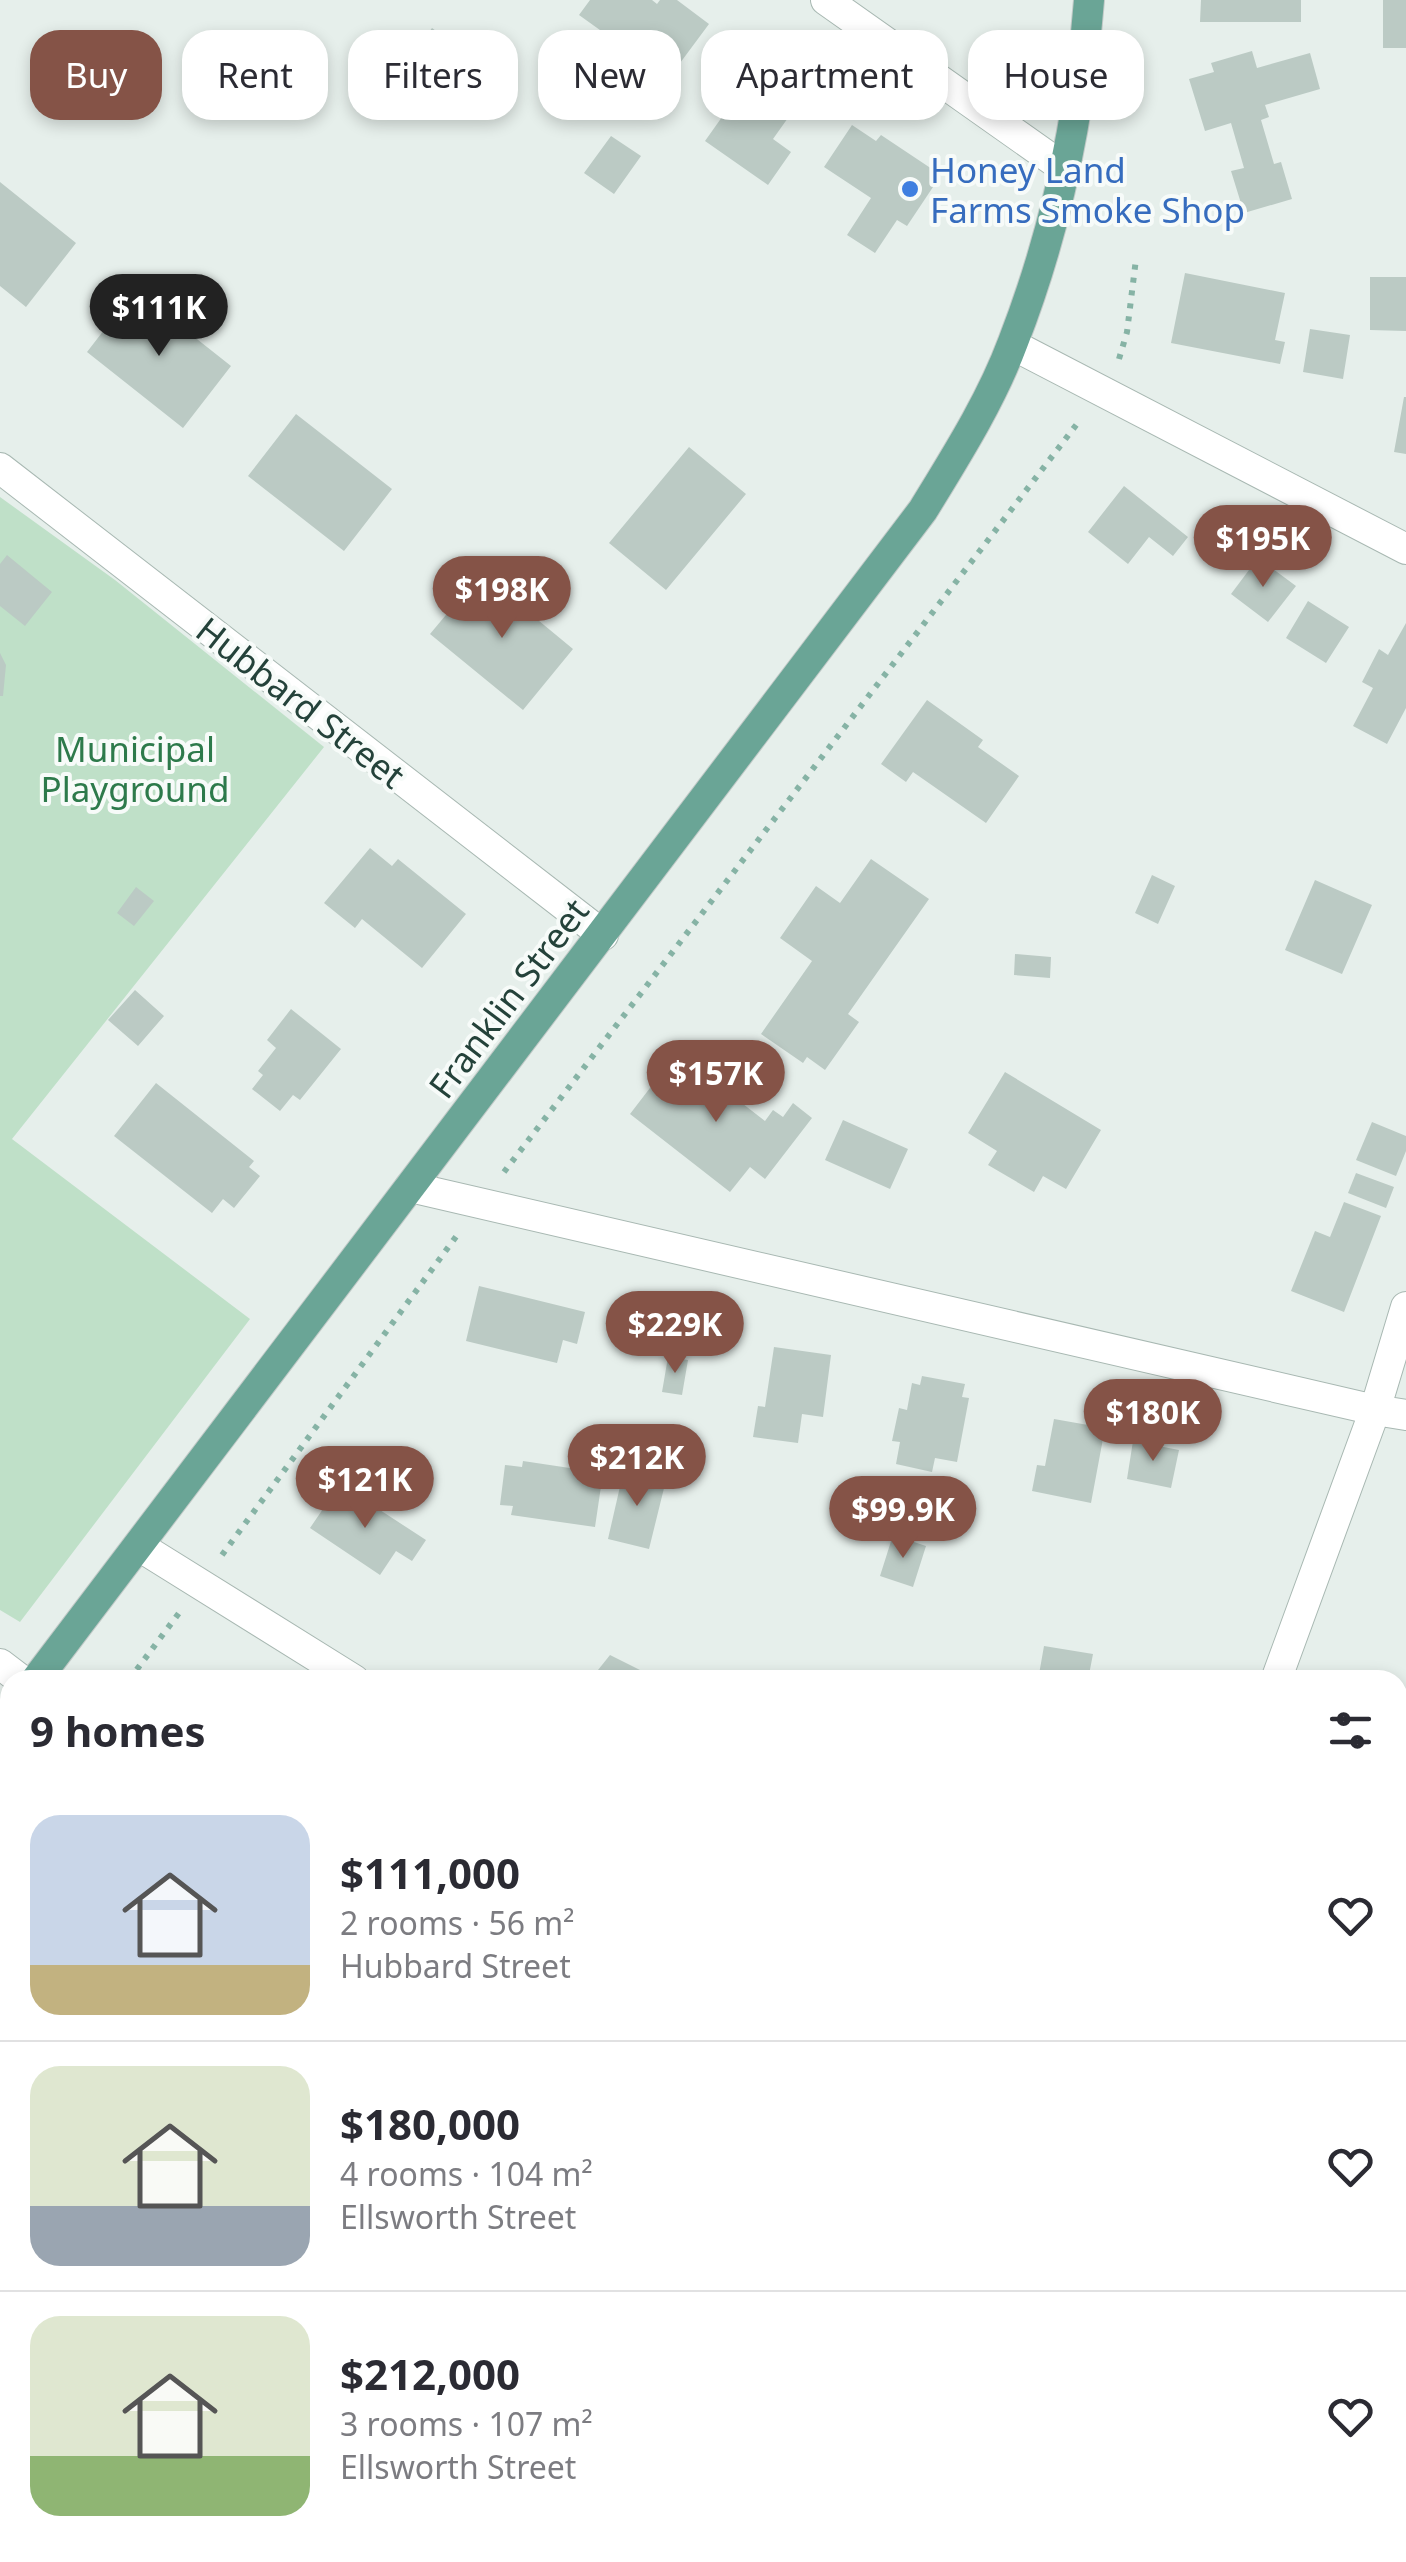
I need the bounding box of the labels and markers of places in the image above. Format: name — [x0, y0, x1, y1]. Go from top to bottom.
place label: Honey Land Farms Smoke Shop — [930, 146, 1245, 233]
marker: Honey Land Farms Smoke Shop — [899, 178, 921, 200]
pin: $111K — [89, 274, 229, 359]
pin: $195K — [1193, 505, 1333, 590]
pin: $198K — [432, 556, 572, 641]
pin: $157K — [646, 1040, 786, 1125]
pin: $229K — [605, 1291, 745, 1376]
pin: $180K — [1083, 1379, 1223, 1464]
pin: $212K — [567, 1424, 707, 1509]
pin: $121K — [295, 1446, 435, 1531]
pin: $99.9K — [822, 1476, 984, 1561]

